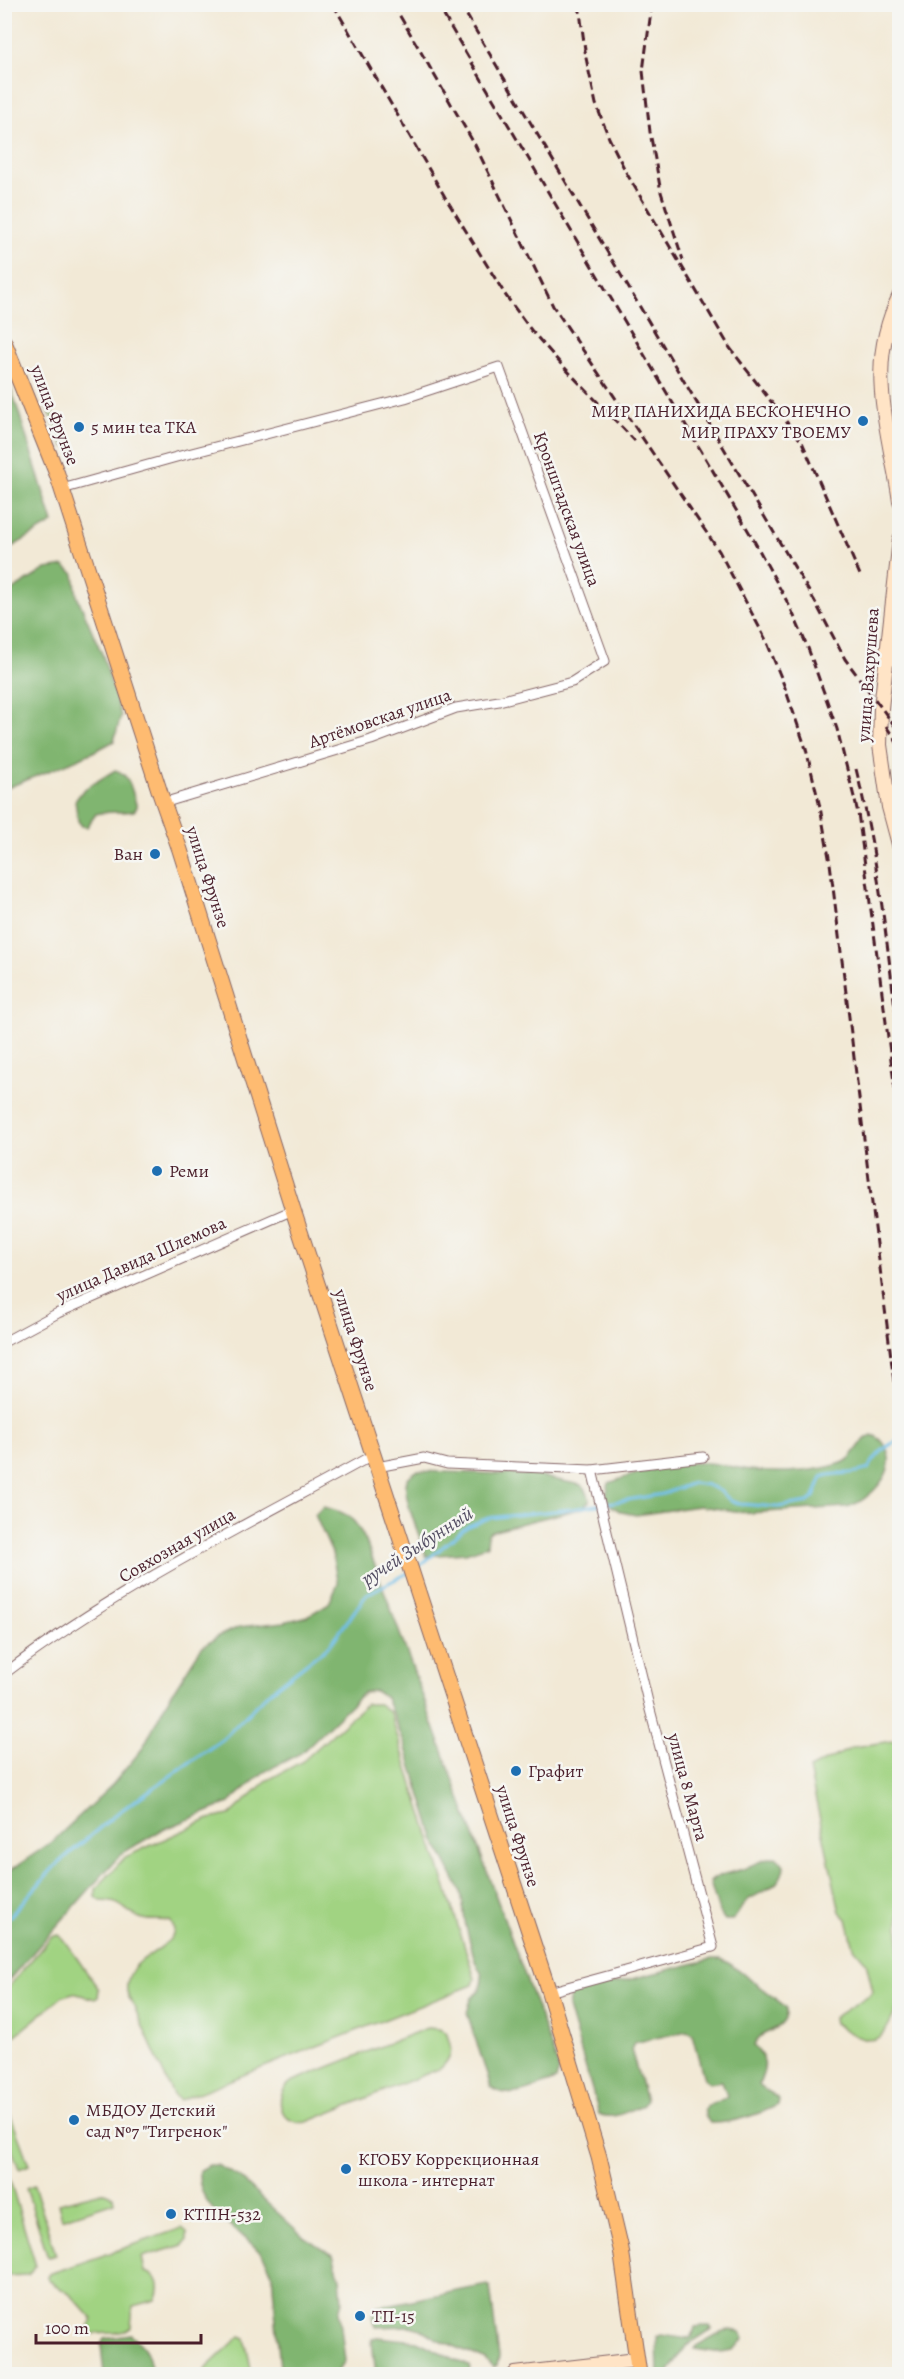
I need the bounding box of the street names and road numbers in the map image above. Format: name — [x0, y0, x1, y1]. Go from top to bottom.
street label: улица Фрунзе — [24, 360, 85, 469]
street label: Кронштадская улица — [528, 428, 606, 590]
street label: улица Вахрушева — [851, 606, 885, 744]
street label: Артёмовская улица — [305, 682, 455, 754]
street label: улица Фрунзе — [180, 822, 236, 931]
street label: улица Давида Шлемова — [51, 1210, 230, 1308]
street label: улица Фрунзе — [328, 1285, 384, 1394]
street label: Совхозная улица — [114, 1502, 240, 1588]
street label: улица 8 Марта — [662, 1729, 714, 1844]
street label: улица Фрунзе — [490, 1781, 546, 1890]

